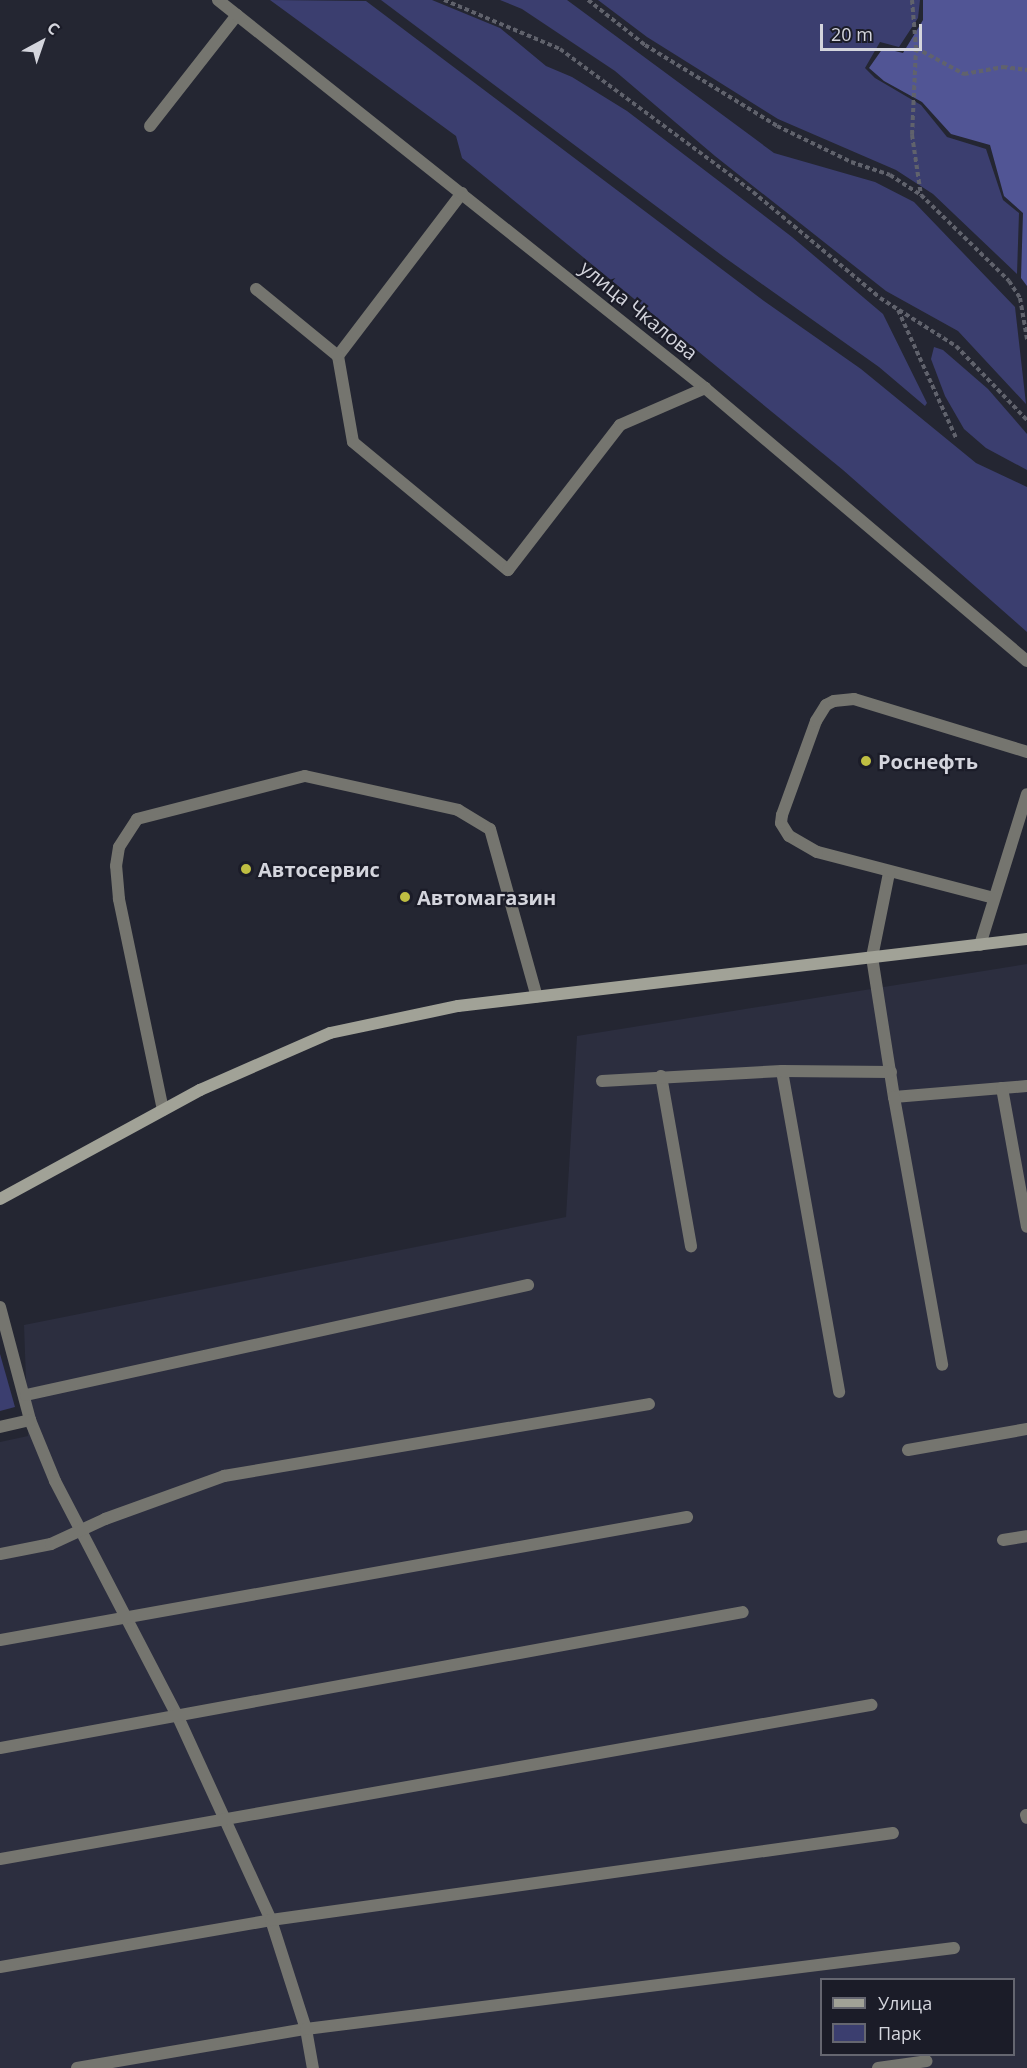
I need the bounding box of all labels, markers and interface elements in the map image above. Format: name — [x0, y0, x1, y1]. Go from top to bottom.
north arrow — [12, 12, 72, 72]
scale bar — [823, 12, 925, 50]
text: С — [43, 17, 65, 40]
text: 20 m — [831, 22, 873, 46]
street label: улица Чкалова — [575, 255, 703, 365]
place label: Роснефть — [878, 749, 978, 773]
marker: Роснефть — [859, 754, 873, 768]
place label: Автосервис — [258, 857, 380, 881]
marker: Автосервис — [239, 862, 253, 876]
place label: Автомагазин — [417, 885, 556, 909]
marker: Автомагазин — [398, 890, 412, 904]
legend — [820, 1978, 1015, 2056]
text: Улица — [878, 1991, 932, 2015]
text: Парк — [878, 2021, 921, 2045]

